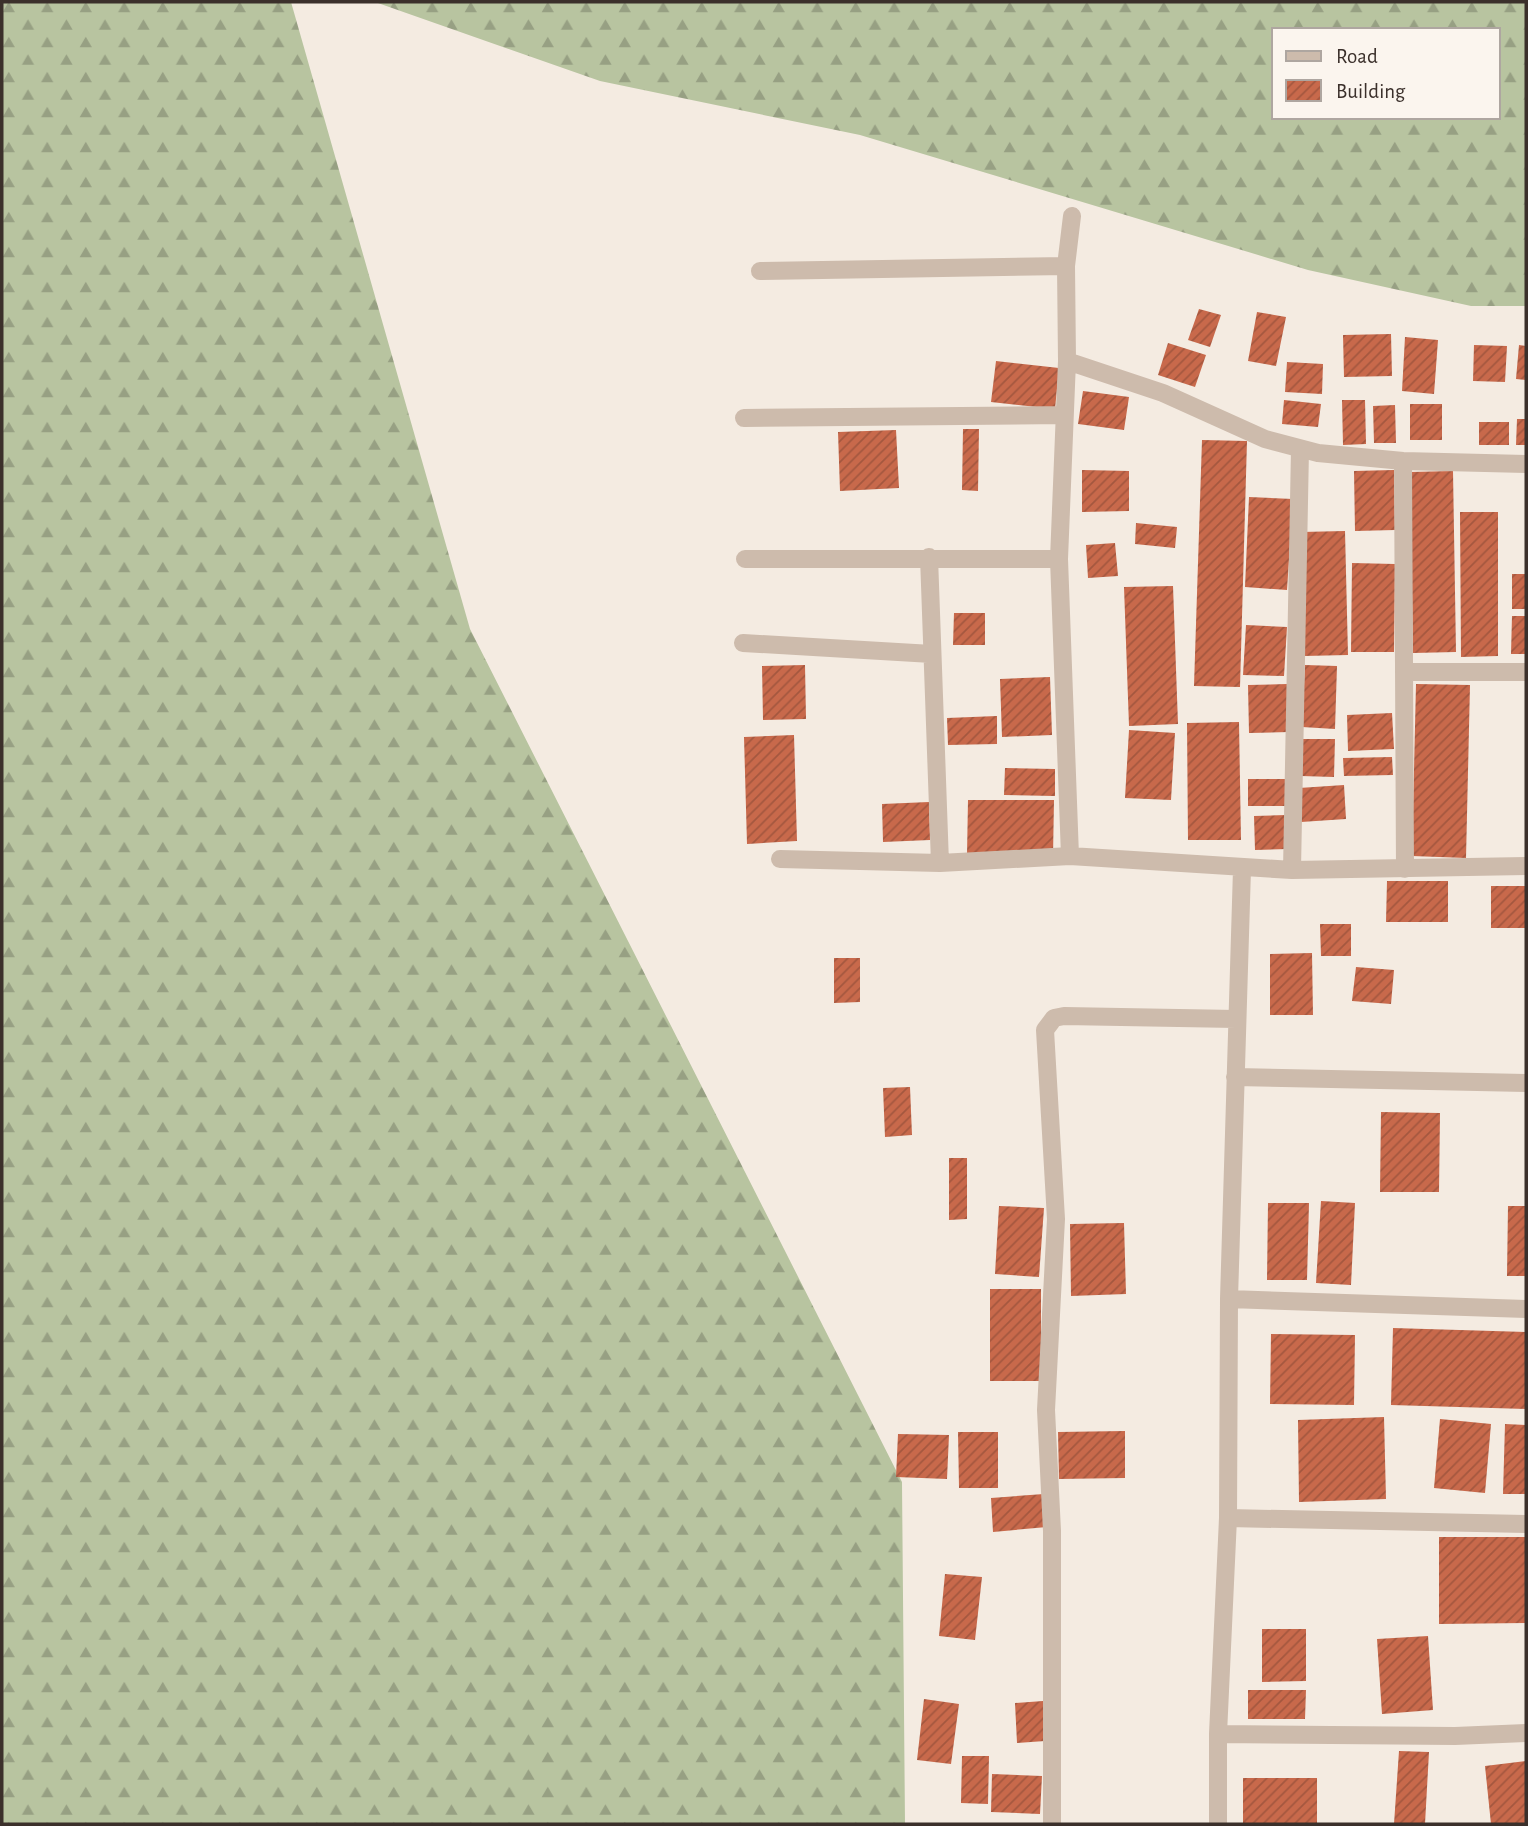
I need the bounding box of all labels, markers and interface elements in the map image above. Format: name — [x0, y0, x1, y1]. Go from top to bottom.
legend — [1272, 28, 1500, 119]
text: Road — [1336, 46, 1378, 67]
text: Building — [1336, 81, 1406, 102]

